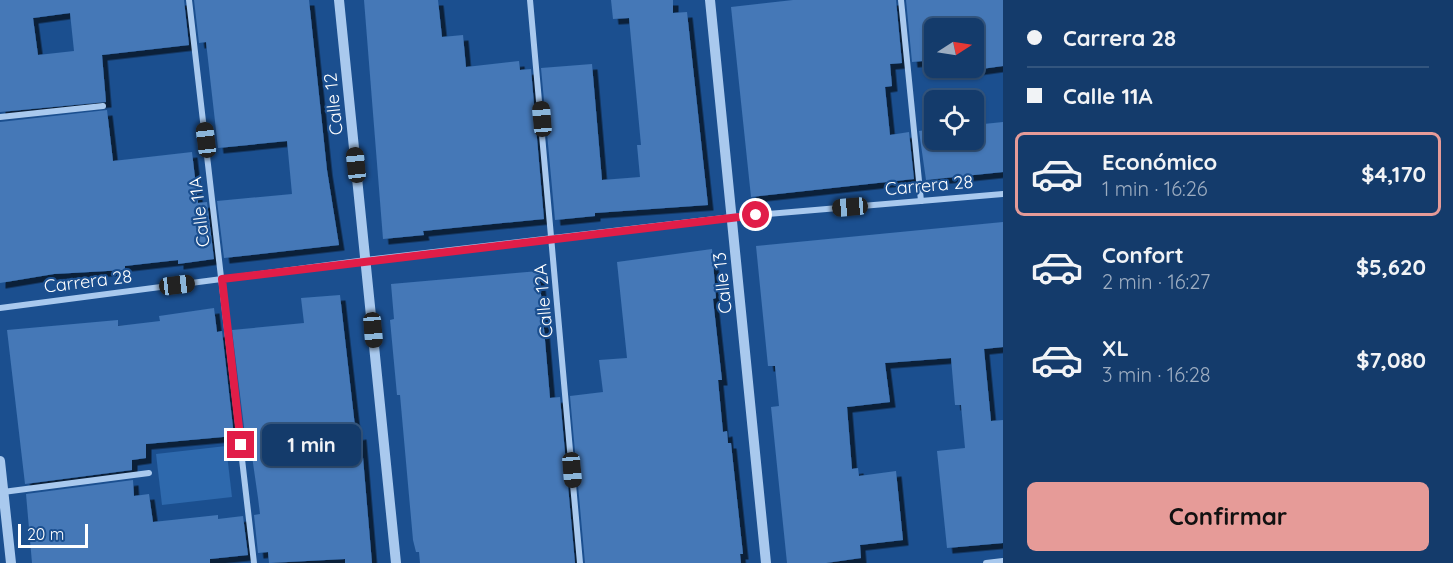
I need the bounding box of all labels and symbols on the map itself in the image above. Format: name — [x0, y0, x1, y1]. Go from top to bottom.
north arrow — [924, 18, 984, 78]
street label: Calle 12 — [318, 72, 348, 136]
car — [531, 100, 553, 138]
car — [195, 121, 217, 159]
car — [345, 146, 367, 184]
street label: Carrera 28 — [884, 170, 974, 200]
street label: Calle 11A — [183, 175, 215, 249]
car — [831, 196, 869, 218]
route start — [742, 201, 769, 228]
street label: Calle 13 — [707, 251, 737, 315]
street label: Calle 12A — [528, 263, 558, 339]
street label: Carrera 28 — [43, 264, 133, 298]
car — [158, 274, 196, 296]
car — [362, 311, 384, 349]
callout: 1 min — [262, 424, 361, 466]
route end — [227, 431, 254, 458]
car — [561, 451, 583, 489]
scale bar — [18, 521, 88, 548]

